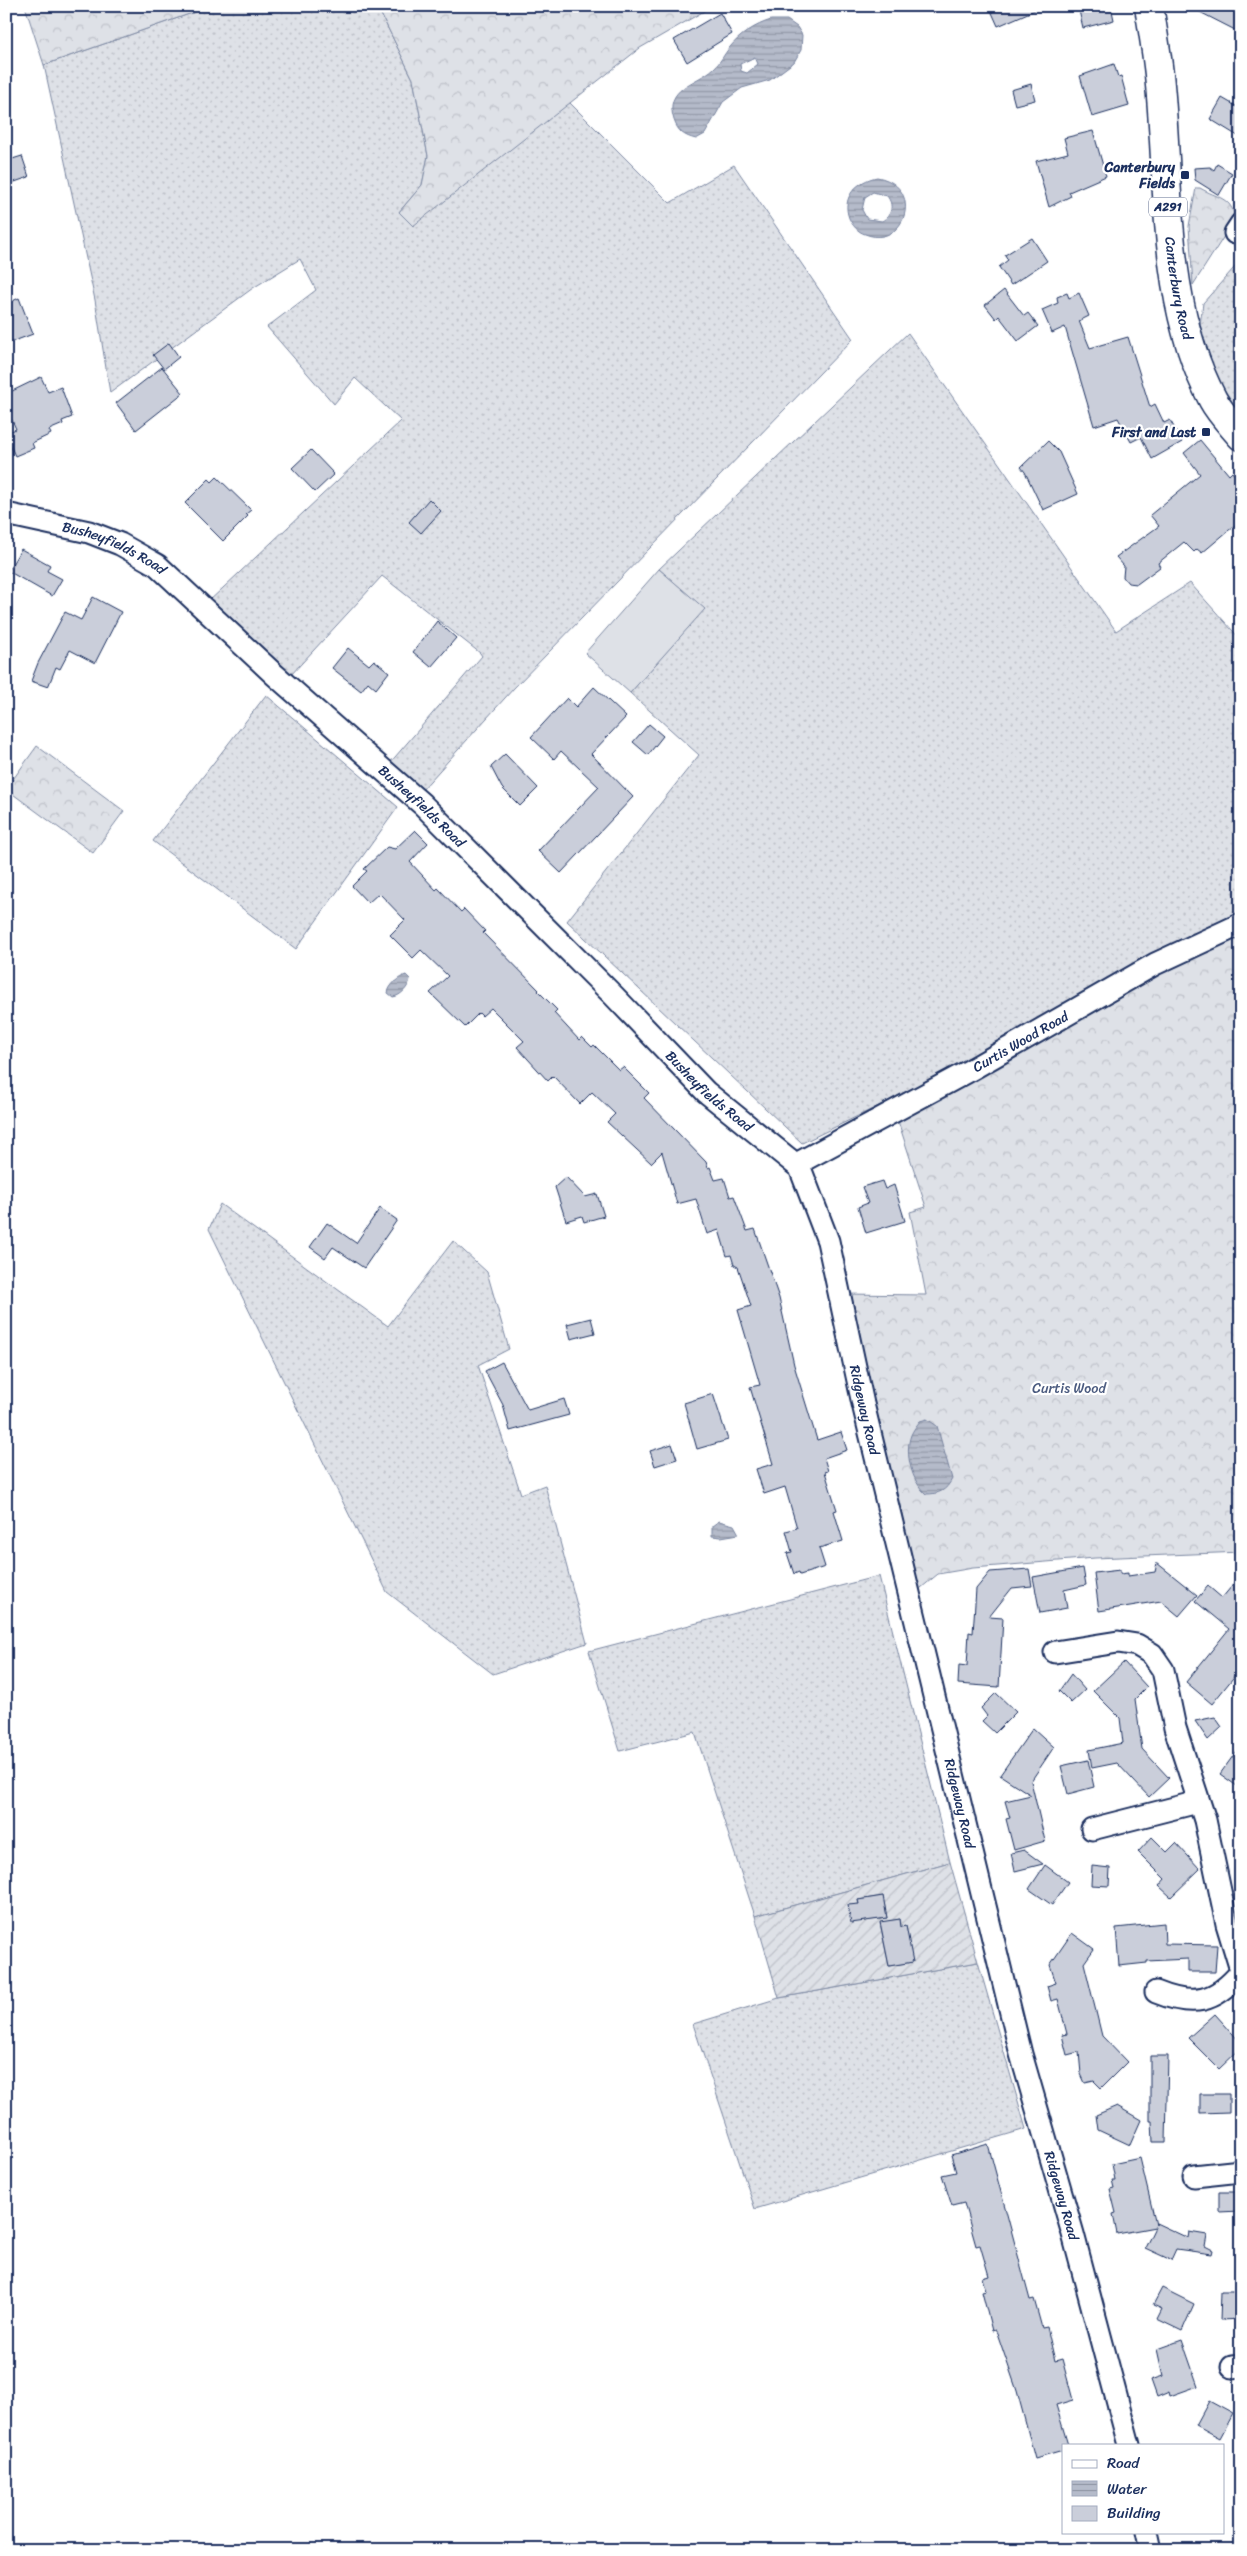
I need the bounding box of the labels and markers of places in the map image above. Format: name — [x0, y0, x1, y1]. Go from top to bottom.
place label: Canterbury Fields — [1104, 155, 1176, 196]
marker: Canterbury Fields — [1179, 169, 1191, 181]
place label: First and Last — [1111, 420, 1197, 445]
marker: First and Last — [1200, 426, 1212, 438]

